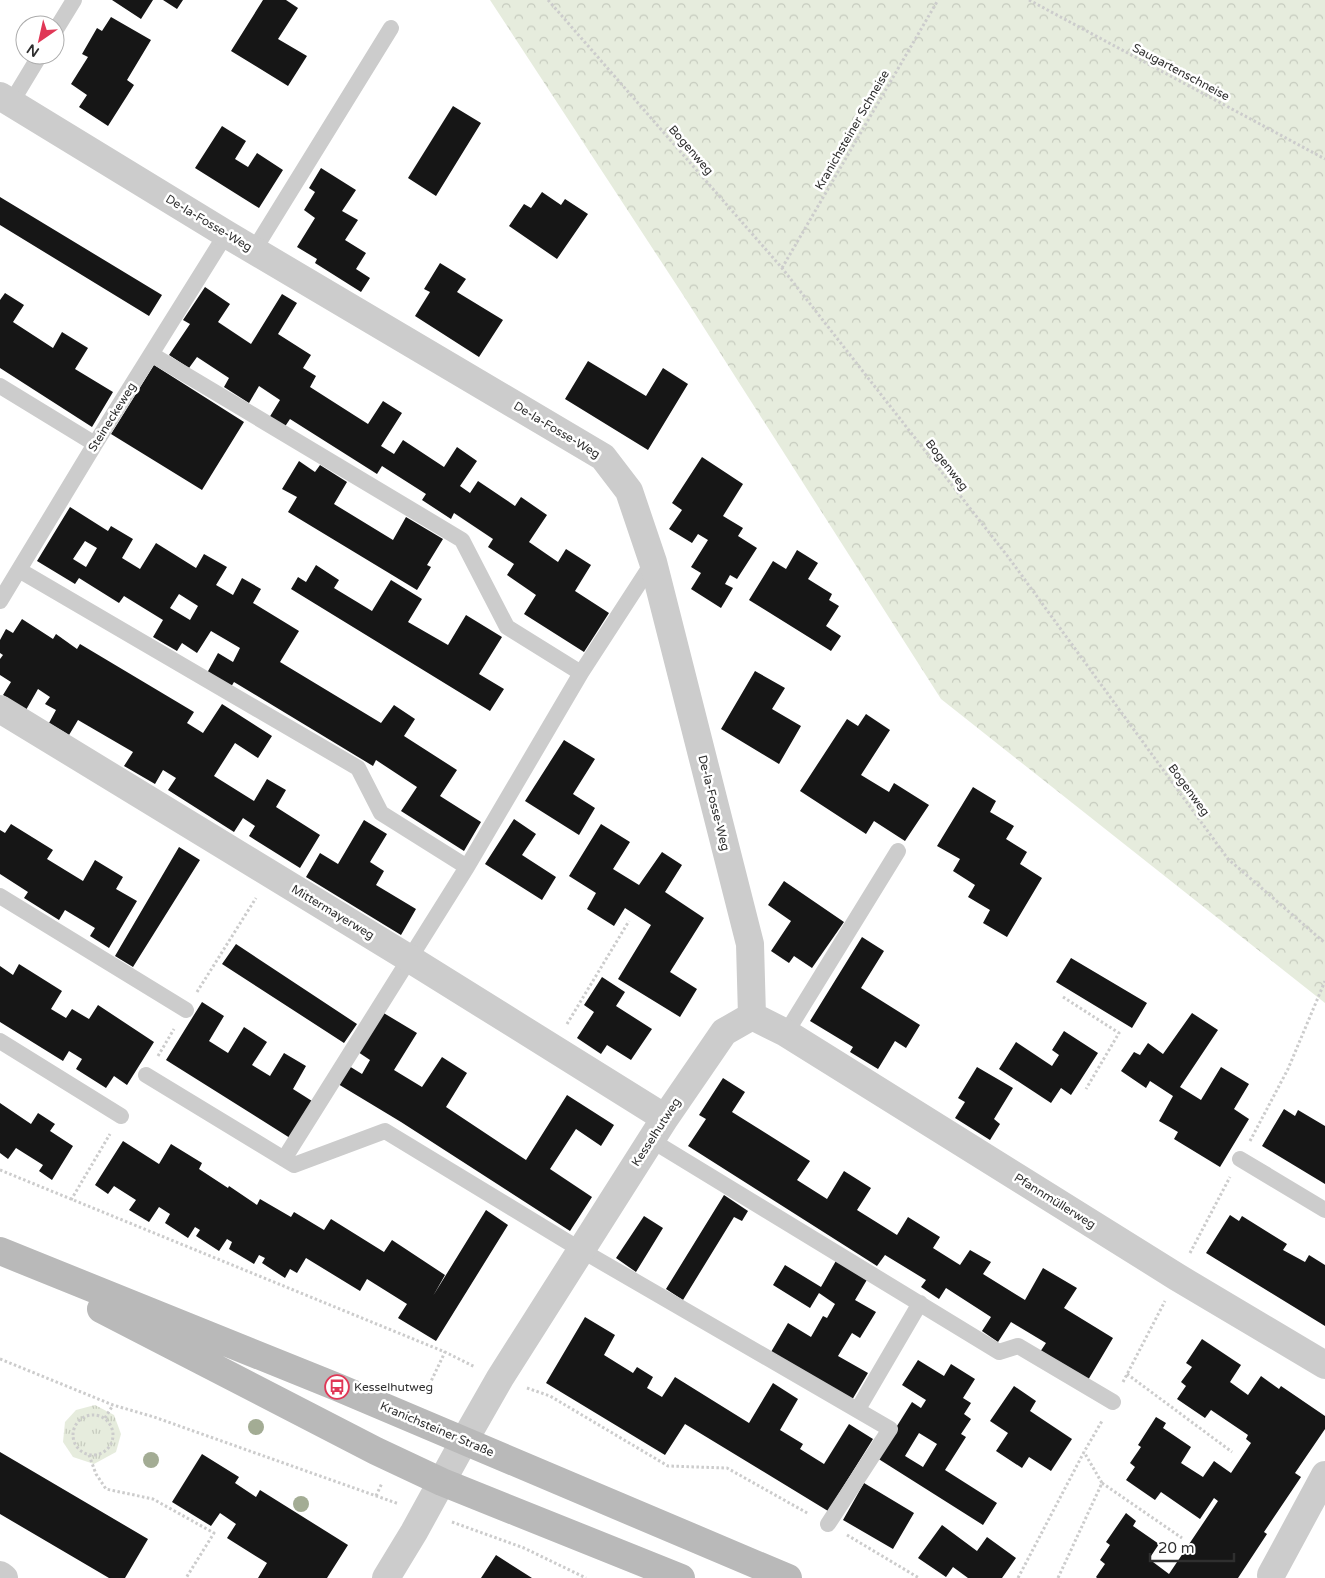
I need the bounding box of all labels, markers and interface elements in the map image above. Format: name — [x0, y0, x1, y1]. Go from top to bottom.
north arrow — [15, 15, 65, 65]
text: N — [24, 40, 42, 61]
street label: Saugartenschneise — [1130, 40, 1232, 104]
street label: Kranichsteiner Schneise — [812, 67, 892, 192]
street label: Bogenweg — [666, 122, 716, 178]
street label: De-la-Fosse-Weg — [163, 192, 255, 254]
street label: Steineckeweg — [85, 380, 139, 454]
street label: De-la-Fosse-Weg — [511, 399, 603, 461]
street label: Bogenweg — [923, 437, 971, 493]
street label: De-la-Fosse-Weg — [695, 754, 733, 852]
street label: Bogenweg — [1165, 761, 1213, 819]
street label: Mittermayerweg — [289, 882, 377, 942]
street label: Kesselhutweg — [629, 1095, 683, 1169]
street label: Pfannmüllerweg — [1012, 1170, 1098, 1232]
bus stop icon: Kesselhutweg — [324, 1374, 350, 1400]
place label: Kesselhutweg — [354, 1380, 433, 1394]
street label: Kranichsteiner Straße — [378, 1399, 496, 1459]
scale bar — [1150, 1530, 1234, 1562]
text: 20 m — [1158, 1539, 1195, 1557]

